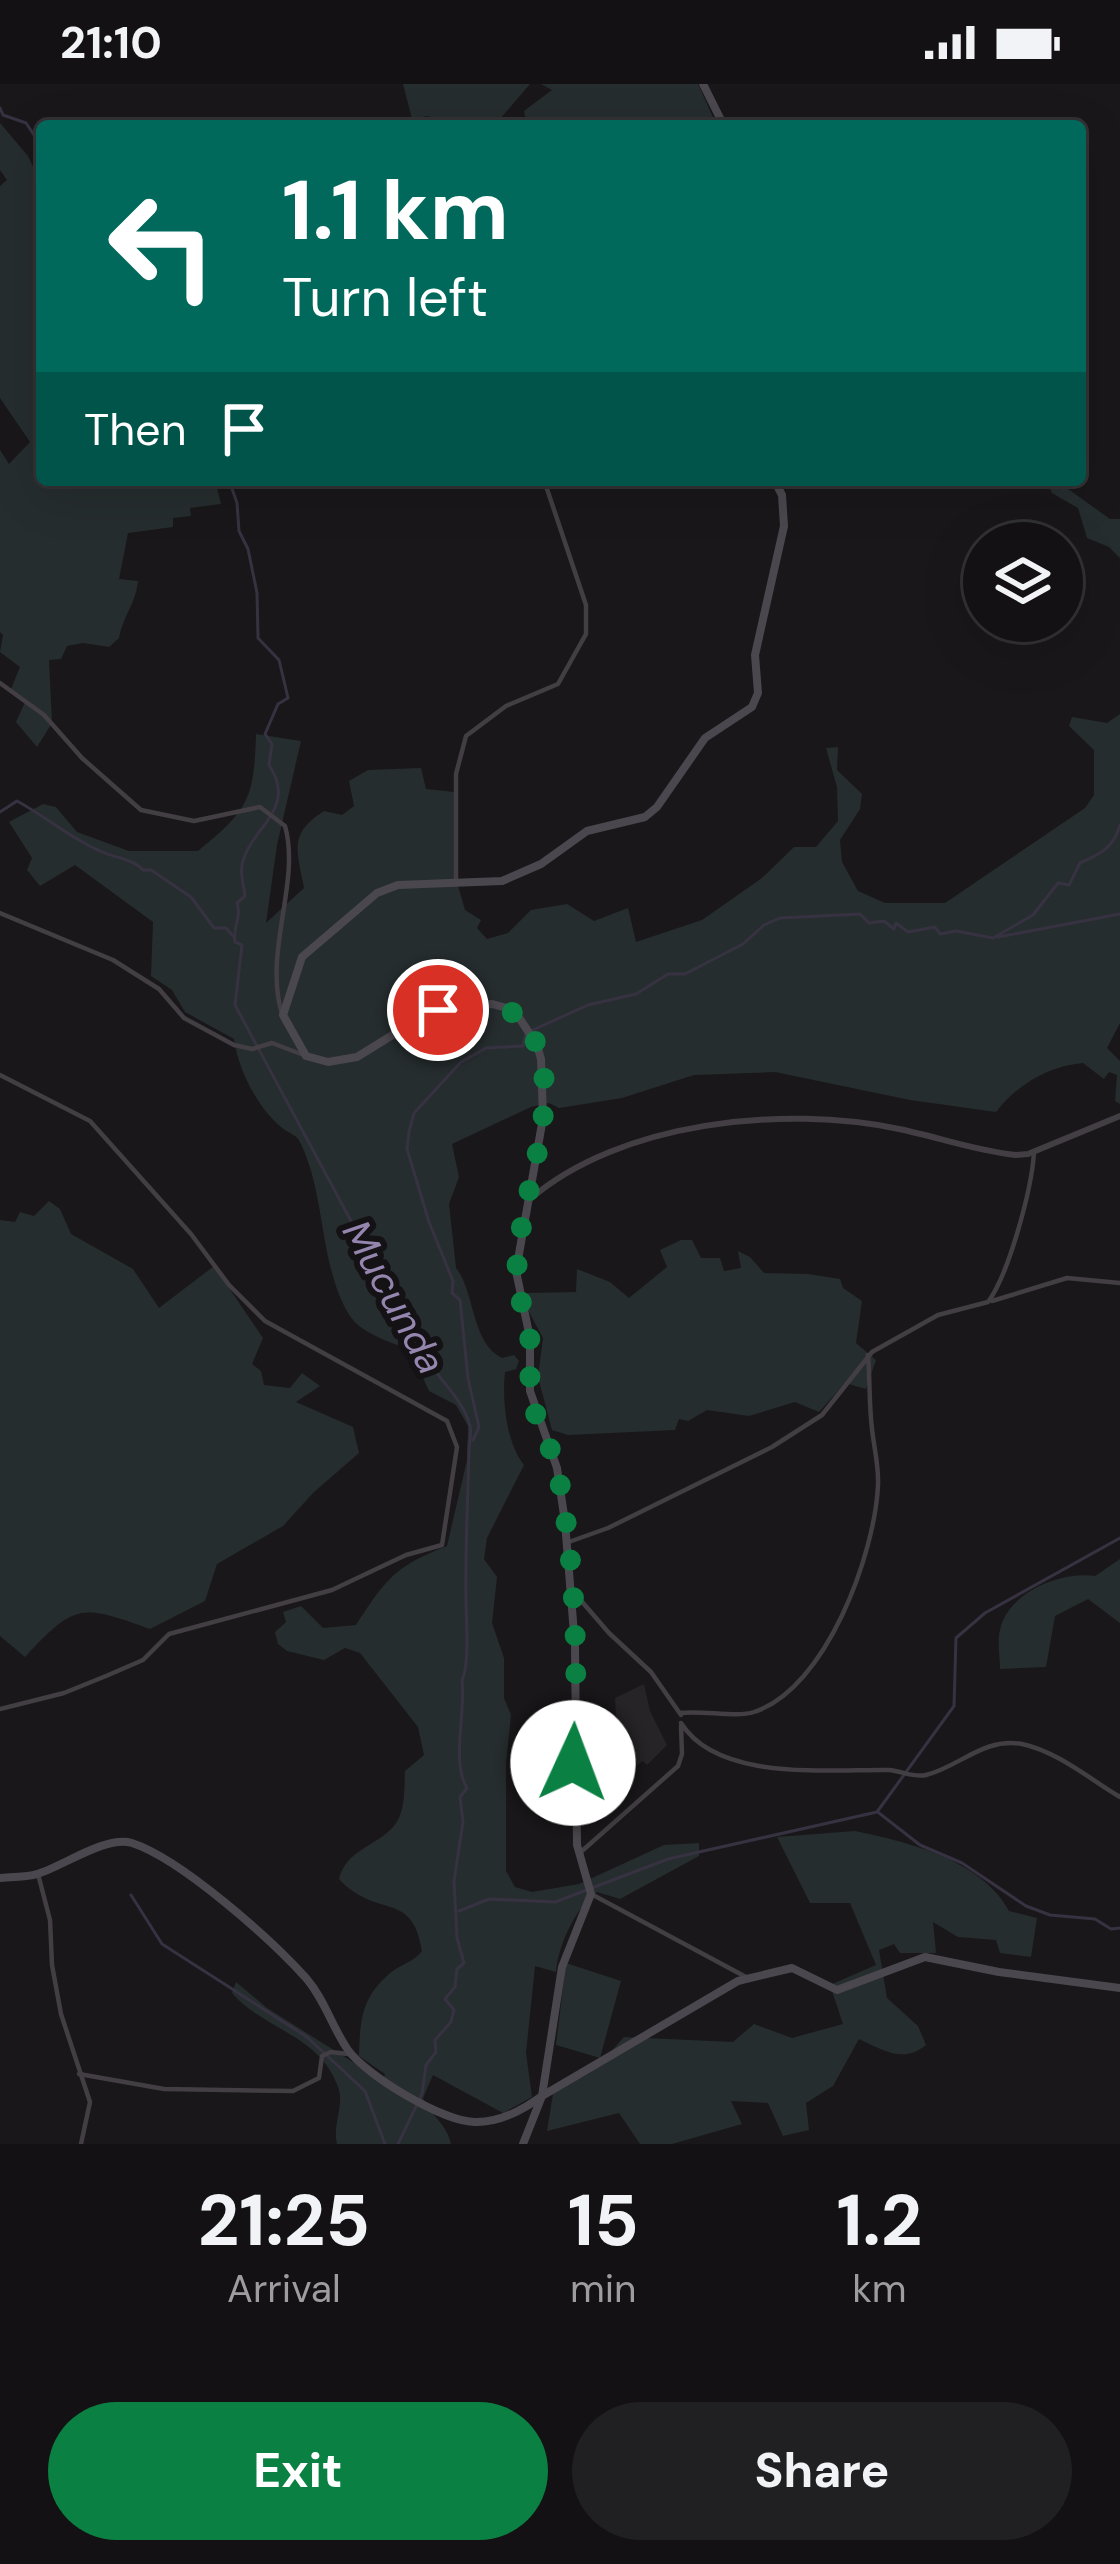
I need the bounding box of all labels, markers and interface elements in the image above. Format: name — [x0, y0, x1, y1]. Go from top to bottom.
text: 21:10 — [60, 13, 162, 72]
text: 1.1 km — [282, 156, 509, 265]
icon: left — [84, 168, 240, 324]
text: Turn left — [282, 262, 488, 333]
icon: arrive — [211, 396, 277, 462]
text: Then — [84, 400, 187, 459]
map controls — [963, 522, 1083, 642]
button: layers — [963, 522, 1083, 642]
pin — [387, 959, 489, 1061]
icon: arrive — [405, 977, 471, 1043]
water label: Mucunda — [331, 1211, 457, 1383]
position arrow — [510, 1700, 636, 1826]
text: 21:25 — [198, 2174, 370, 2267]
text: 15 — [568, 2174, 639, 2267]
text: 1.2 — [836, 2174, 922, 2267]
text: Arrival — [227, 2263, 341, 2314]
text: min — [570, 2263, 636, 2314]
text: km — [852, 2263, 907, 2314]
button: Exit — [48, 2402, 548, 2540]
button: Share — [572, 2402, 1072, 2540]

